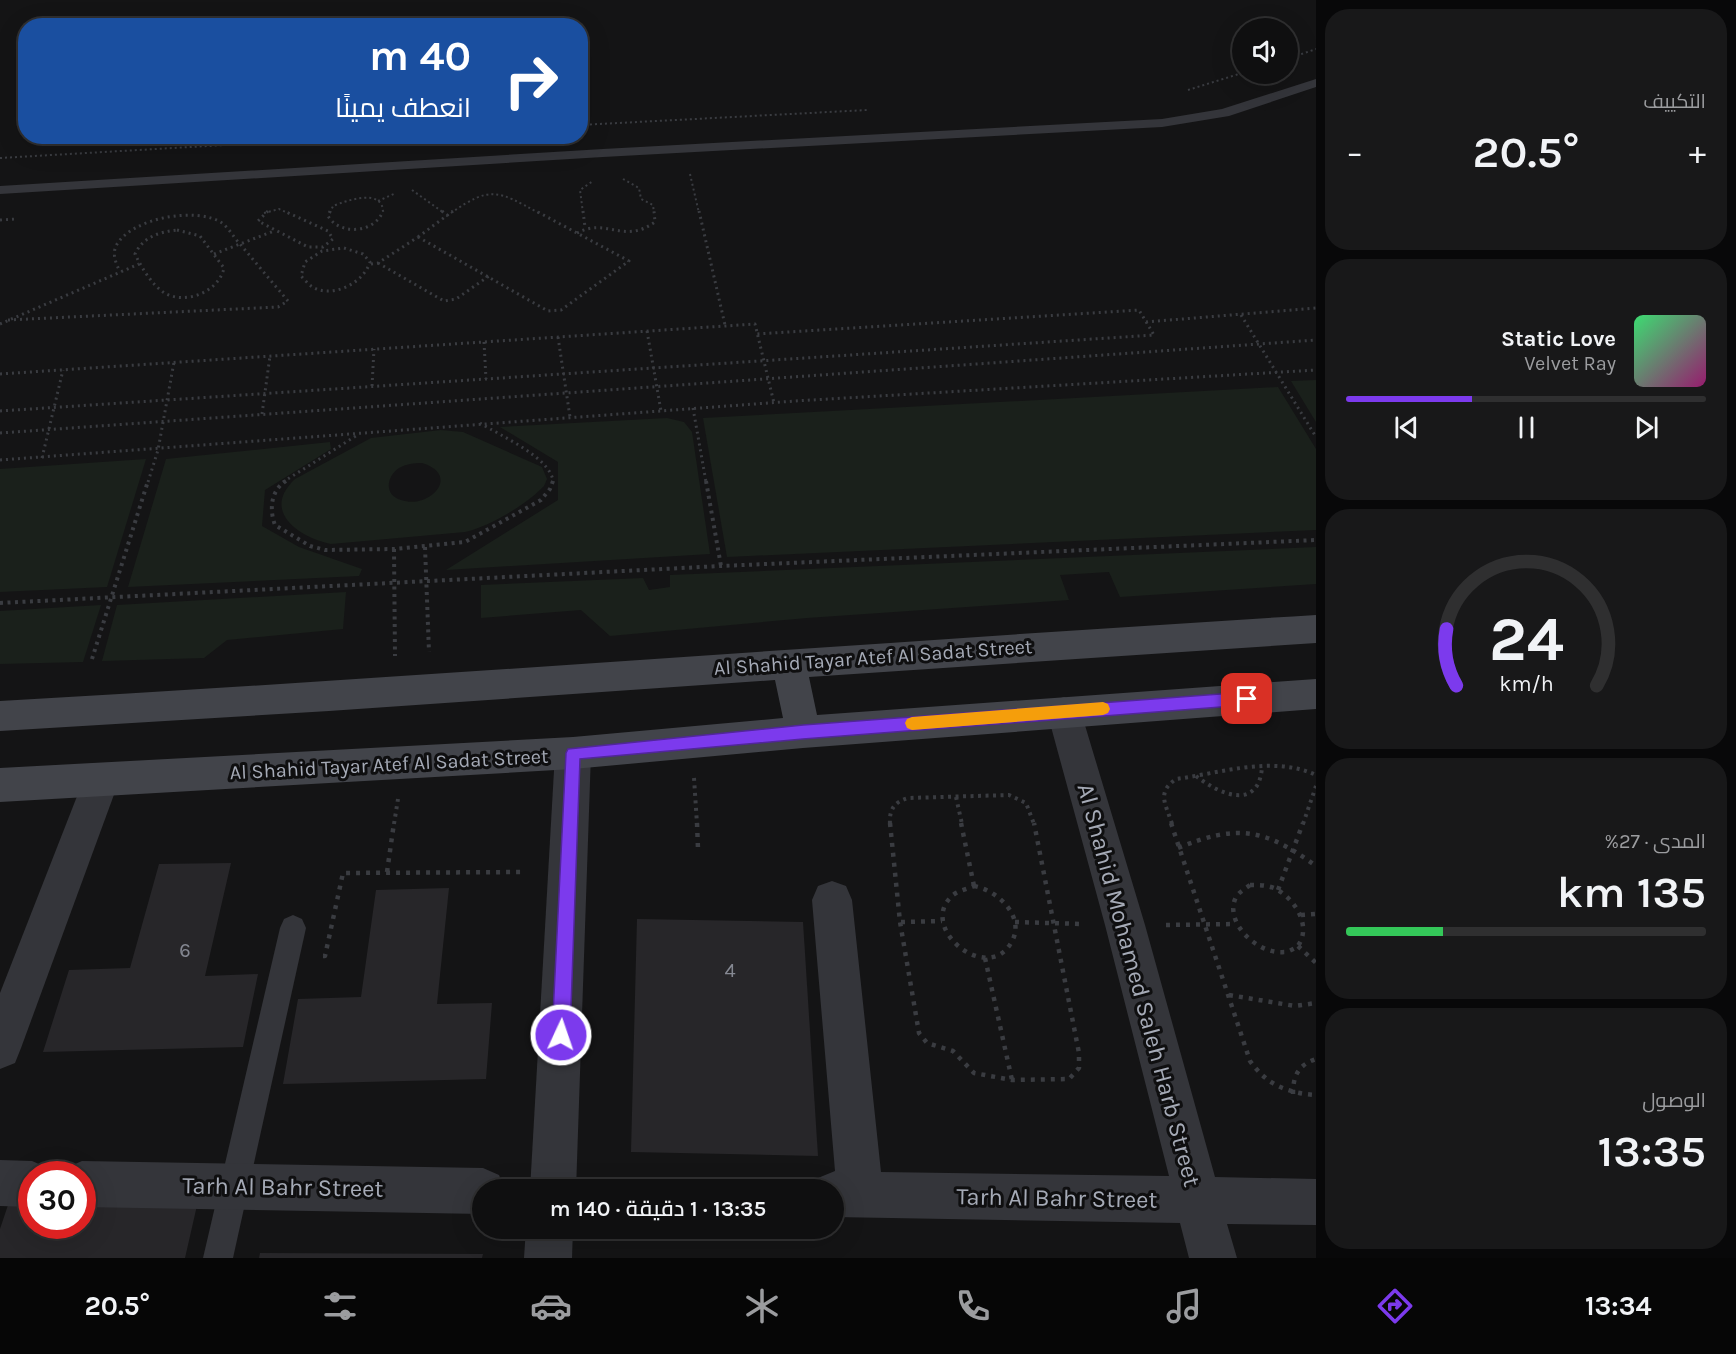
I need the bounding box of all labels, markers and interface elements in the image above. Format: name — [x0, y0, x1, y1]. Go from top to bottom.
map controls — [1232, 18, 1298, 84]
button: sound — [1232, 18, 1298, 84]
text: 40 m — [369, 31, 471, 81]
icon: right — [492, 42, 570, 120]
text: التكييف — [1643, 90, 1706, 113]
text: انعطف يمينًا — [335, 92, 471, 124]
text: 20.5° — [1473, 126, 1579, 178]
text: − — [1346, 133, 1363, 171]
text: + — [1689, 133, 1706, 171]
text: Static Love — [1501, 326, 1616, 352]
text: Velvet Ray — [1524, 352, 1616, 375]
icon: previous — [1390, 411, 1423, 444]
icon: pause — [1510, 411, 1543, 444]
icon: next — [1630, 411, 1663, 444]
text: 24 — [1489, 603, 1563, 676]
street label: Al Shahid Tayar Atef Al Sadat Street — [713, 635, 1033, 680]
text: km/h — [1499, 671, 1553, 696]
pin — [1221, 673, 1272, 724]
icon: arrive — [1230, 682, 1263, 715]
street label: Al Shahid Tayar Atef Al Sadat Street — [229, 745, 549, 784]
street label: Al Shahid Mohamed Saleh Harb Street — [1072, 780, 1206, 1190]
text: المدى · 27% — [1604, 830, 1706, 853]
text: 135 km — [1557, 866, 1706, 918]
house number: 6 — [179, 939, 191, 962]
house number: 4 — [724, 959, 736, 982]
position arrow — [529, 1003, 593, 1067]
text: الوصول — [1642, 1089, 1706, 1112]
text: 13:35 — [1597, 1125, 1706, 1177]
speed limit sign: 30 — [18, 1161, 96, 1239]
street label: Tarh Al Bahr Street — [182, 1171, 384, 1203]
street label: Tarh Al Bahr Street — [956, 1182, 1158, 1214]
text: 13:35 · 1 دقيقة · 140 m — [550, 1196, 766, 1222]
icon: filters — [319, 1285, 361, 1327]
icon: car — [530, 1285, 572, 1327]
icon: climate — [741, 1285, 783, 1327]
icon: phone — [952, 1285, 994, 1327]
icon: music — [1163, 1285, 1205, 1327]
icon: directions — [1374, 1285, 1416, 1327]
text: 20.5° — [85, 1290, 150, 1322]
text: 13:34 — [1585, 1290, 1652, 1322]

